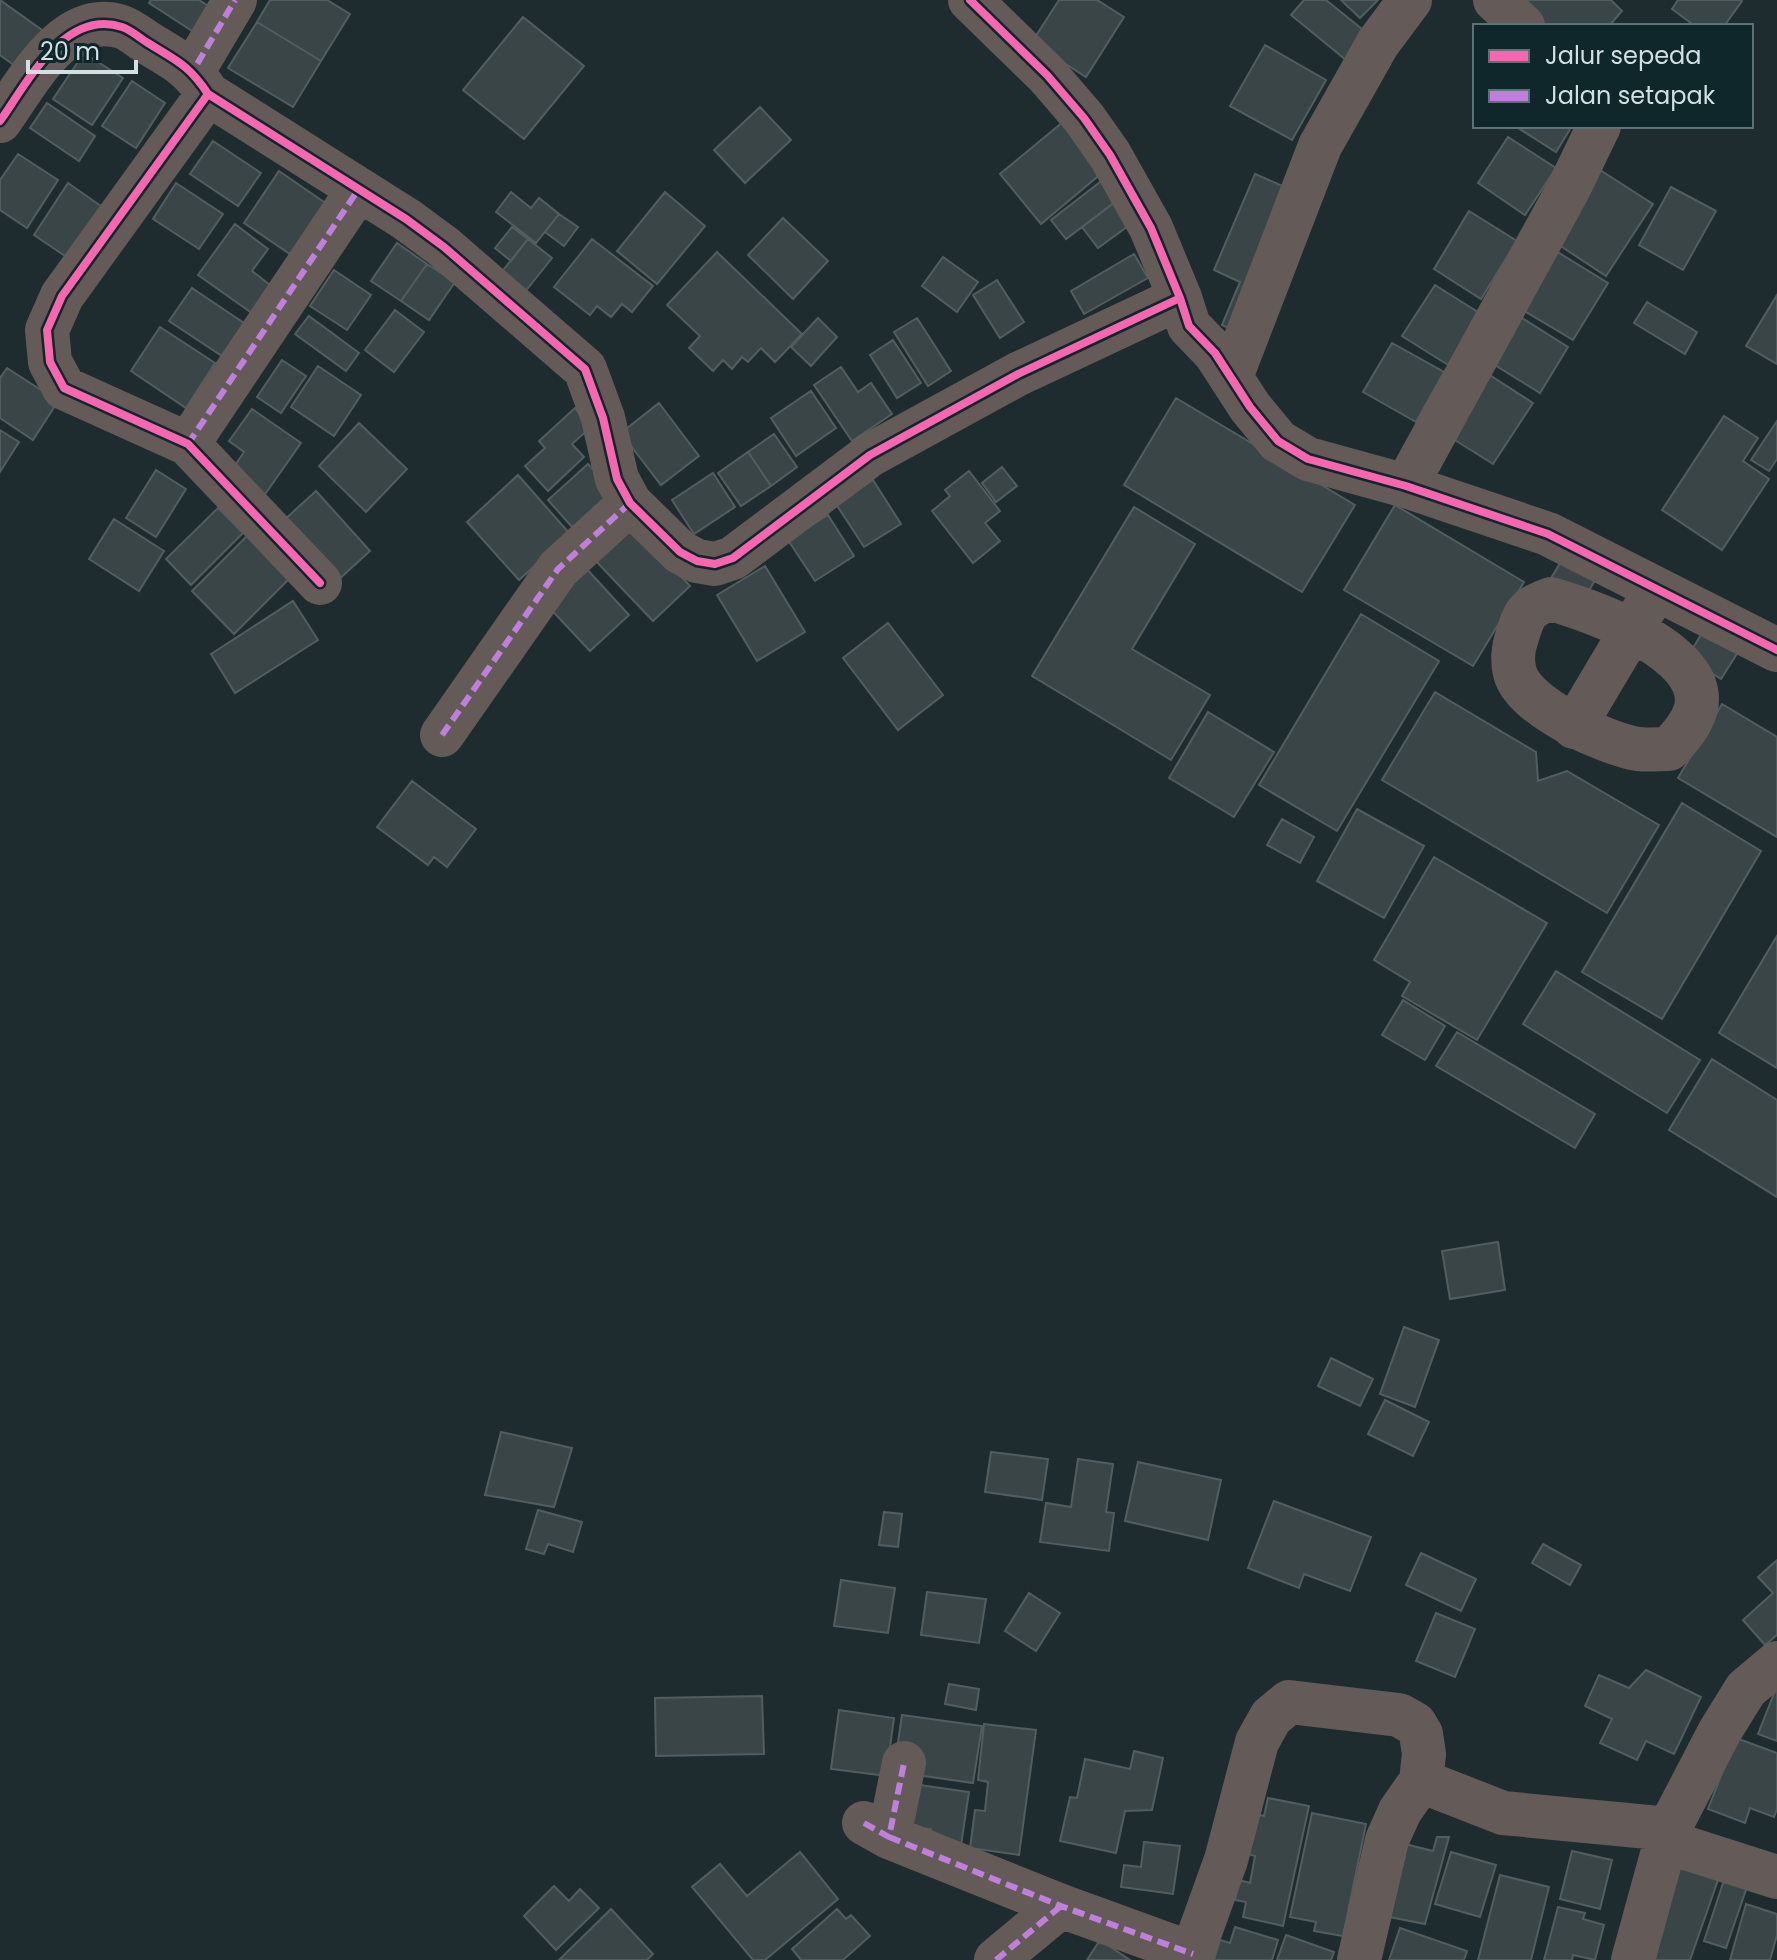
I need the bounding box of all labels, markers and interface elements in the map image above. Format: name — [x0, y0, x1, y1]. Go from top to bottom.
scale bar — [28, 24, 136, 74]
legend — [1473, 24, 1753, 128]
text: 20 m — [40, 35, 100, 68]
text: Jalur sepeda — [1545, 39, 1702, 72]
text: Jalan setapak — [1545, 79, 1716, 112]

